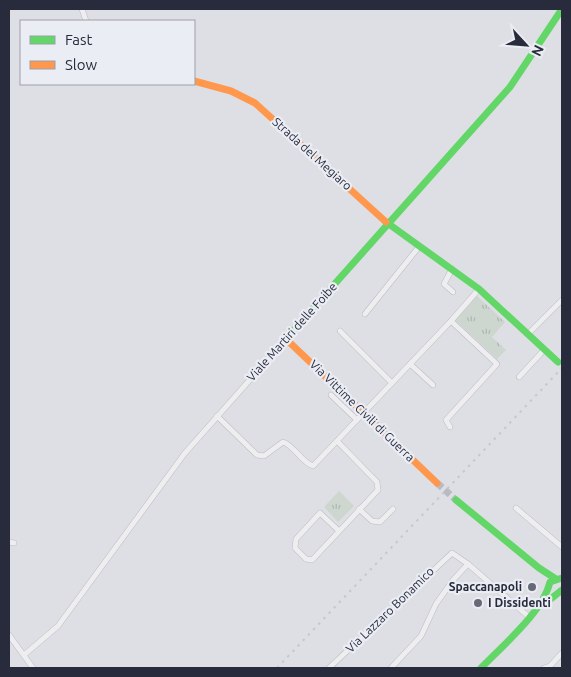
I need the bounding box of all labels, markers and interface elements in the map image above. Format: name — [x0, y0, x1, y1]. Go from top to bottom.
legend — [20, 20, 195, 85]
north arrow — [501, 20, 551, 70]
text: Fast — [65, 31, 93, 48]
text: N — [528, 42, 547, 59]
text: Slow — [65, 56, 98, 73]
street label: Strada del Megiaro — [270, 115, 355, 193]
street label: Viale Martiri delle Foibe — [244, 280, 339, 383]
street label: Via Vittime Civili di Guerra — [307, 357, 417, 464]
street label: Via Lazzaro Bonamico — [343, 564, 436, 655]
place label: Spaccanapoli — [449, 580, 522, 593]
marker: Spaccanapoli — [526, 581, 538, 593]
place label: I Dissidenti — [488, 596, 551, 609]
marker: I Dissidenti — [472, 597, 484, 609]

